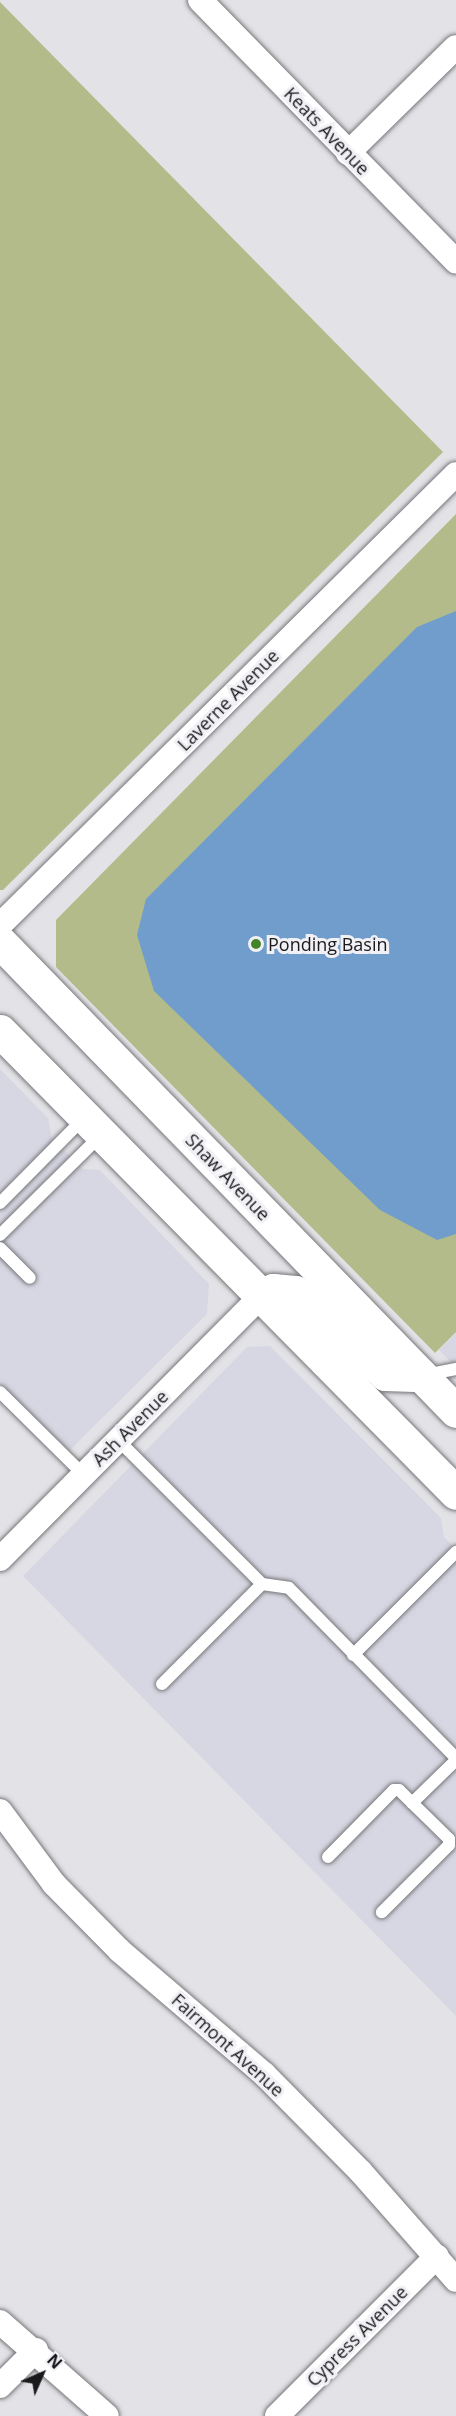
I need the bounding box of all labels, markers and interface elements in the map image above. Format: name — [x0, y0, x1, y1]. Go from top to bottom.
street label: Keats Avenue — [280, 83, 374, 179]
street label: Laverne Avenue — [173, 645, 283, 755]
place label: Ponding Basin — [268, 933, 388, 955]
marker: Ponding Basin — [249, 937, 263, 951]
street label: Shaw Avenue — [181, 1129, 275, 1225]
street label: Ash Avenue — [88, 1386, 172, 1470]
street label: Fairmont Avenue — [167, 1989, 289, 2101]
street label: Cypress Avenue — [302, 2281, 412, 2391]
north arrow — [12, 2344, 72, 2404]
text: N — [42, 2349, 67, 2374]

